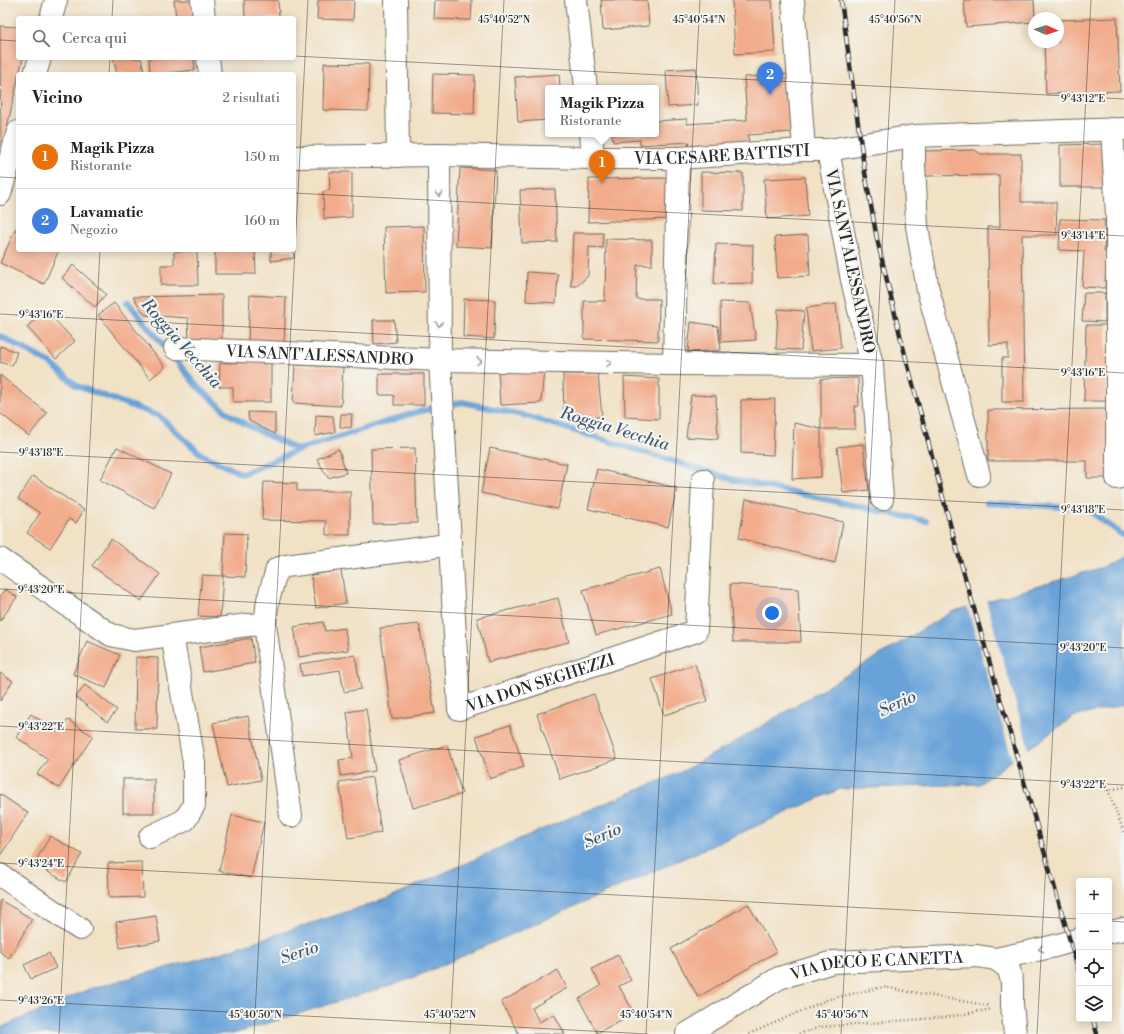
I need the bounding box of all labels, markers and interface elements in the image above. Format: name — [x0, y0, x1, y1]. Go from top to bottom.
north arrow — [1028, 12, 1064, 48]
text: 45°40'52"N — [478, 14, 531, 26]
text: 45°40'54"N — [673, 14, 726, 26]
text: 45°40'56"N — [869, 14, 922, 26]
search box — [16, 16, 296, 60]
icon: search — [30, 27, 52, 49]
text: Cerca qui — [62, 29, 127, 48]
pin: 2 — [757, 62, 783, 95]
popup — [545, 85, 659, 137]
text: Vicino — [32, 87, 83, 109]
text: 2 risultati — [223, 90, 280, 106]
text: 9°43'12"E — [1061, 93, 1105, 105]
text: Magik Pizza — [560, 94, 644, 113]
text: Ristorante — [560, 113, 621, 129]
text: Magik Pizza — [70, 139, 155, 158]
street label: VIA CESARE BATTISTI — [633, 141, 810, 169]
text: 1 — [42, 149, 48, 165]
text: 150 m — [245, 149, 280, 165]
pin: 1 — [589, 150, 615, 183]
text: Ristorante — [70, 158, 132, 174]
street label: VIA SANT'ALESSANDRO — [820, 166, 879, 355]
one-way arrow — [435, 191, 443, 197]
text: Lavamatic — [70, 203, 144, 222]
text: 2 — [41, 213, 49, 229]
text: 160 m — [244, 213, 280, 229]
text: Negozio — [70, 222, 118, 238]
text: 9°43'14"E — [1061, 230, 1105, 242]
water label: Roggia Vecchia — [135, 293, 227, 394]
text: 9°43'16"E — [19, 309, 63, 321]
one-way arrow — [435, 321, 443, 327]
street label: VIA SANT'ALESSANDRO — [224, 341, 414, 370]
one-way arrow — [476, 357, 482, 365]
one-way arrow — [606, 359, 612, 367]
text: 9°43'16"E — [1061, 367, 1105, 379]
water label: Roggia Vecchia — [557, 402, 672, 456]
text: 9°43'18"E — [19, 447, 63, 459]
text: 9°43'18"E — [1061, 504, 1105, 516]
text: 9°43'20"E — [18, 584, 64, 596]
your location — [762, 603, 782, 623]
text: 9°43'20"E — [1060, 642, 1106, 654]
street label: VIA DON SEGHEZZI — [463, 650, 617, 717]
water label: Serio — [875, 686, 920, 722]
text: 9°43'22"E — [18, 721, 64, 733]
text: 9°43'22"E — [1060, 779, 1106, 791]
water label: Serio — [580, 818, 625, 854]
text: 9°43'24"E — [18, 858, 64, 870]
map controls — [1076, 878, 1112, 1022]
button: + — [1076, 878, 1112, 914]
button: − — [1076, 914, 1112, 950]
water label: Serio — [277, 936, 322, 970]
one-way arrow — [1038, 945, 1045, 953]
street label: VIA DECÒ E CANETTA — [787, 948, 965, 985]
button: locate — [1076, 950, 1112, 986]
button: layers — [1076, 986, 1112, 1022]
text: 9°43'26"E — [18, 995, 64, 1007]
text: 45°40'50"N — [228, 1009, 282, 1021]
text: 45°40'52"N — [424, 1009, 477, 1021]
text: 45°40'54"N — [620, 1009, 673, 1021]
text: 45°40'56"N — [816, 1009, 869, 1021]

